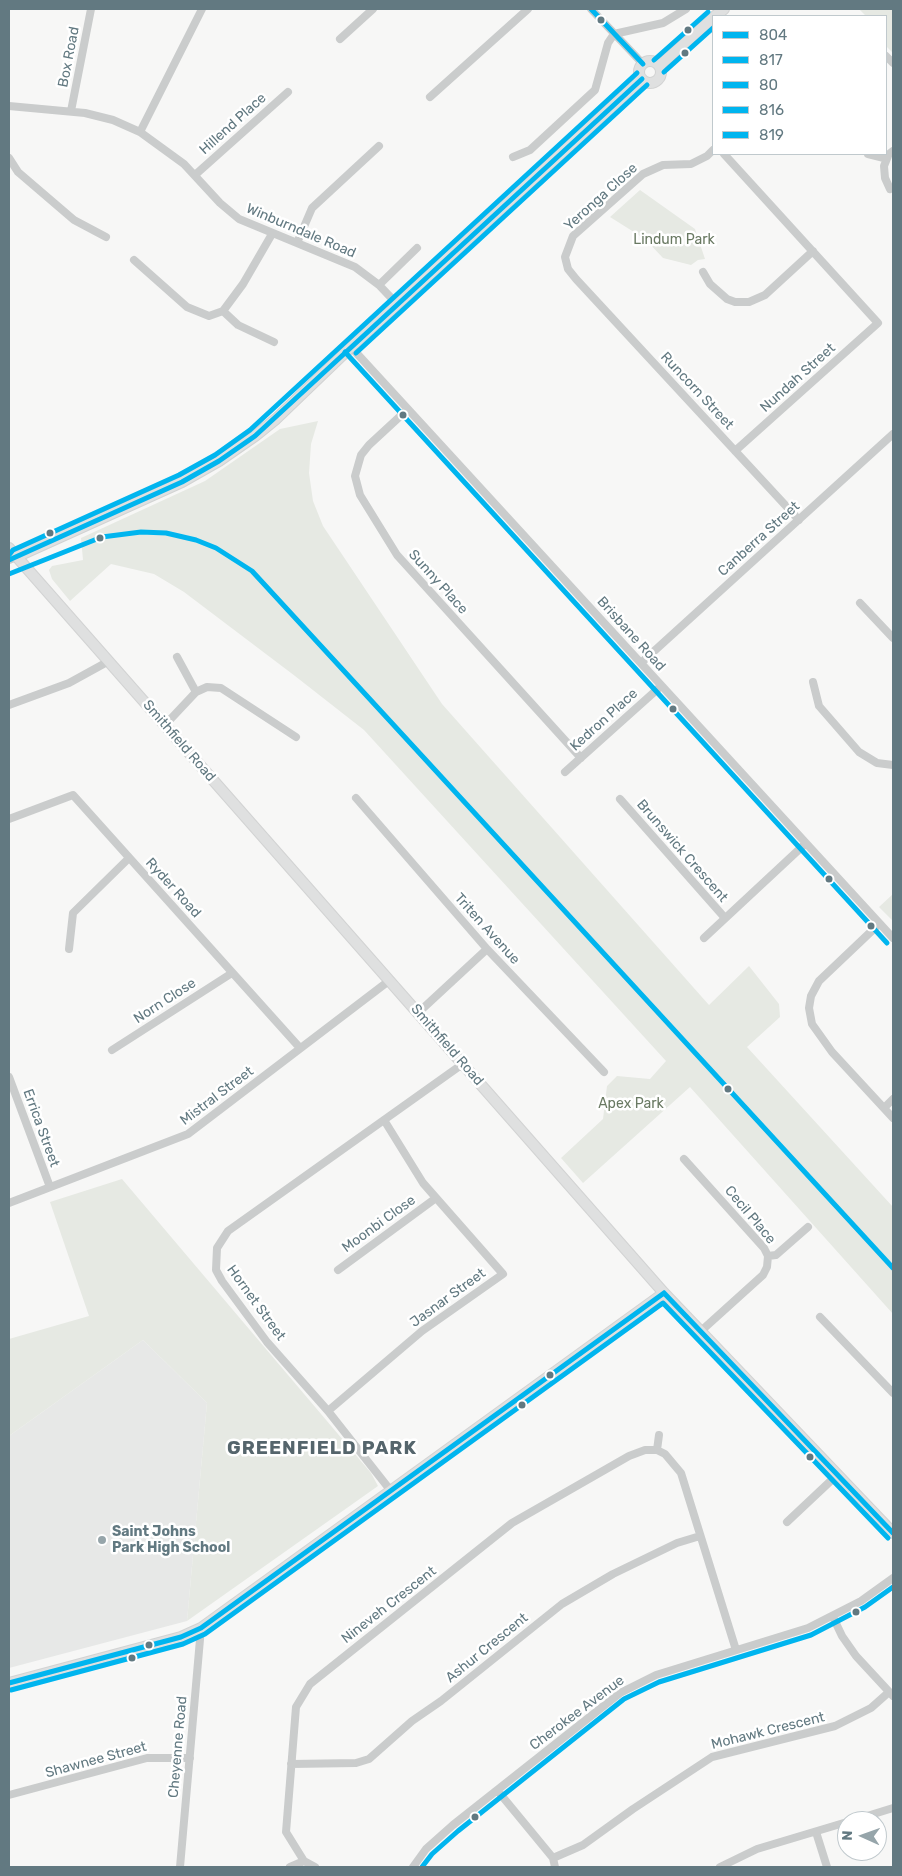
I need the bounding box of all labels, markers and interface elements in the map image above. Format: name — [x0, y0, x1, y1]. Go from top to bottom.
unlabelled marker — [596, 15, 606, 25]
legend — [712, 15, 887, 155]
street label: Box Road — [55, 25, 83, 89]
unlabelled marker — [683, 25, 693, 35]
text: 804 — [759, 26, 787, 44]
unlabelled marker — [680, 48, 690, 58]
text: 817 — [759, 51, 783, 69]
text: 80 — [759, 76, 778, 94]
street label: Hillend Place — [196, 90, 270, 158]
text: 816 — [759, 101, 784, 119]
text: 819 — [759, 126, 784, 144]
street label: Yeronga Close — [561, 160, 641, 234]
street label: Winburndale Road — [244, 200, 358, 262]
park label: Lindum Park — [633, 232, 715, 248]
street label: Nundah Street — [757, 340, 839, 416]
street label: Runcorn Street — [657, 349, 737, 433]
unlabelled marker — [398, 410, 408, 420]
street label: Canberra Street — [715, 498, 803, 580]
unlabelled marker — [45, 528, 55, 538]
unlabelled marker — [95, 533, 105, 543]
street label: Sunny Place — [405, 546, 471, 618]
street label: Brisbane Road — [593, 593, 669, 675]
street label: Kedron Place — [567, 685, 641, 755]
street label: Smithfield Road — [139, 697, 219, 785]
unlabelled marker — [668, 704, 678, 714]
street label: Brunswick Crescent — [633, 796, 731, 906]
street label: Ryder Road — [142, 855, 204, 921]
unlabelled marker — [824, 874, 834, 884]
street label: Triten Avenue — [451, 890, 523, 968]
unlabelled marker — [866, 921, 876, 931]
street label: Norn Close — [131, 975, 199, 1027]
street label: Smithfield Road — [407, 1001, 487, 1089]
street label: Mistral Street — [177, 1063, 257, 1129]
unlabelled marker — [723, 1084, 733, 1094]
street label: Errica Street — [19, 1087, 63, 1169]
park label: Apex Park — [598, 1096, 664, 1112]
street label: Cecil Place — [721, 1182, 779, 1248]
street label: Moonbi Close — [339, 1192, 419, 1256]
street label: Hornet Street — [223, 1262, 289, 1344]
street label: Jasnar Street — [407, 1265, 489, 1331]
unlabelled marker — [545, 1370, 555, 1380]
unlabelled marker — [517, 1400, 527, 1410]
district label: GREENFIELD PARK — [225, 1438, 419, 1460]
unlabelled marker — [805, 1452, 815, 1462]
place label: Saint Johns Park High School — [112, 1524, 230, 1556]
marker: Saint Johns Park High School — [96, 1534, 108, 1546]
street label: Nineveh Crescent — [338, 1563, 440, 1647]
unlabelled marker — [851, 1607, 861, 1617]
street label: Ashur Crescent — [442, 1610, 532, 1686]
unlabelled marker — [144, 1640, 154, 1650]
unlabelled marker — [127, 1653, 137, 1663]
street label: Cherokee Avenue — [526, 1672, 628, 1754]
street label: Cheyenne Road — [165, 1695, 191, 1799]
street label: Mohawk Crescent — [710, 1709, 826, 1753]
street label: Shawnee Street — [43, 1738, 149, 1782]
north arrow — [837, 1811, 887, 1861]
unlabelled marker — [470, 1812, 480, 1822]
text: N — [839, 1830, 856, 1841]

